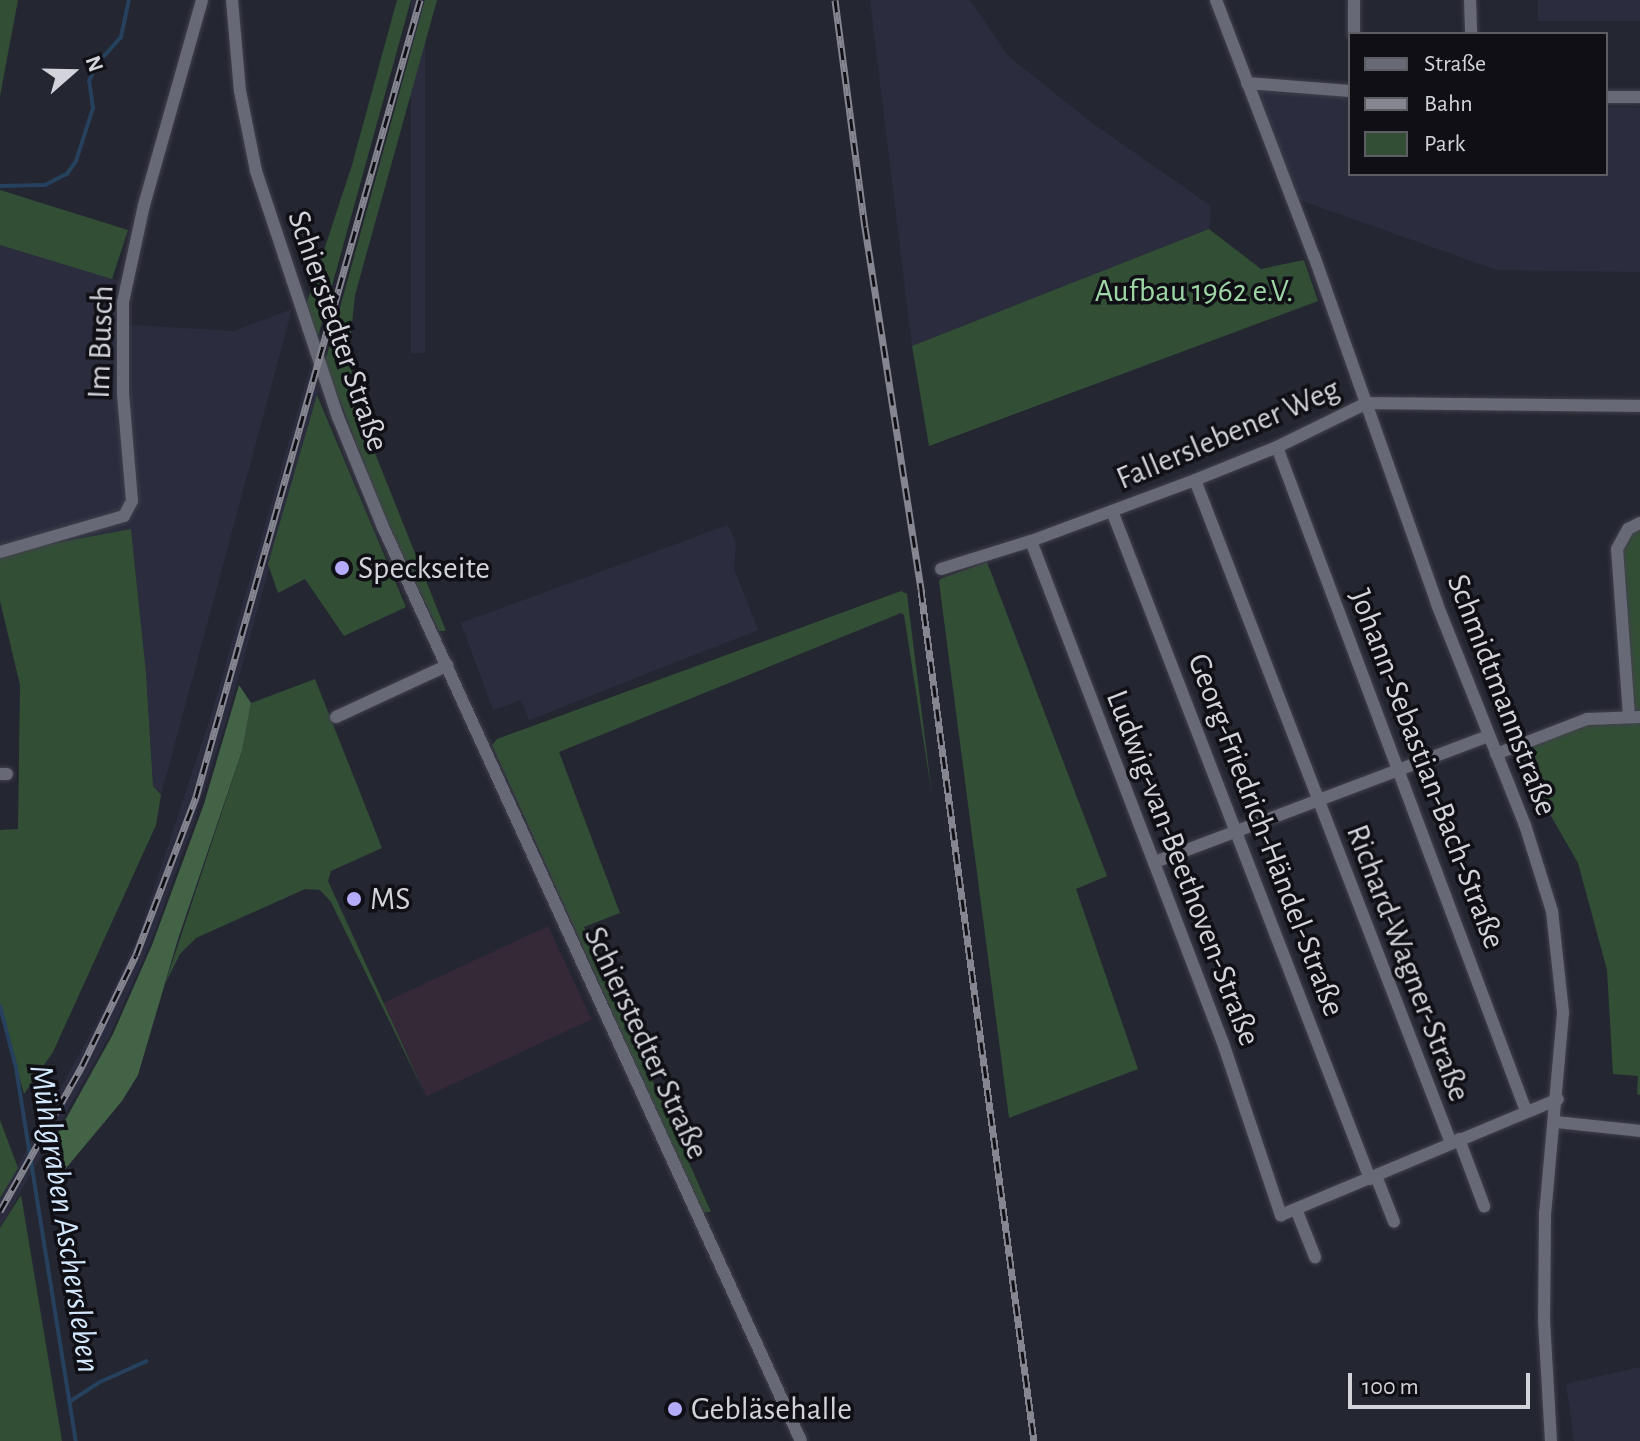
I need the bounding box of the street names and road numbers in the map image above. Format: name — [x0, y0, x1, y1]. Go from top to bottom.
street label: Schierstedter Straße — [279, 206, 397, 456]
street label: Im Busch — [80, 285, 122, 399]
street label: Fallerslebener Weg — [1111, 370, 1345, 498]
street label: Schmidtmannstraße — [1438, 569, 1566, 821]
street label: Johann-Sebastian-Bach-Straße — [1341, 584, 1513, 954]
street label: Georg-Friedrich-Händel-Straße — [1179, 648, 1353, 1022]
street label: Ludwig-van-Beethoven-Straße — [1097, 685, 1269, 1051]
street label: Richard-Wagner-Straße — [1338, 819, 1478, 1107]
street label: Schierstedter Straße — [575, 921, 717, 1165]

